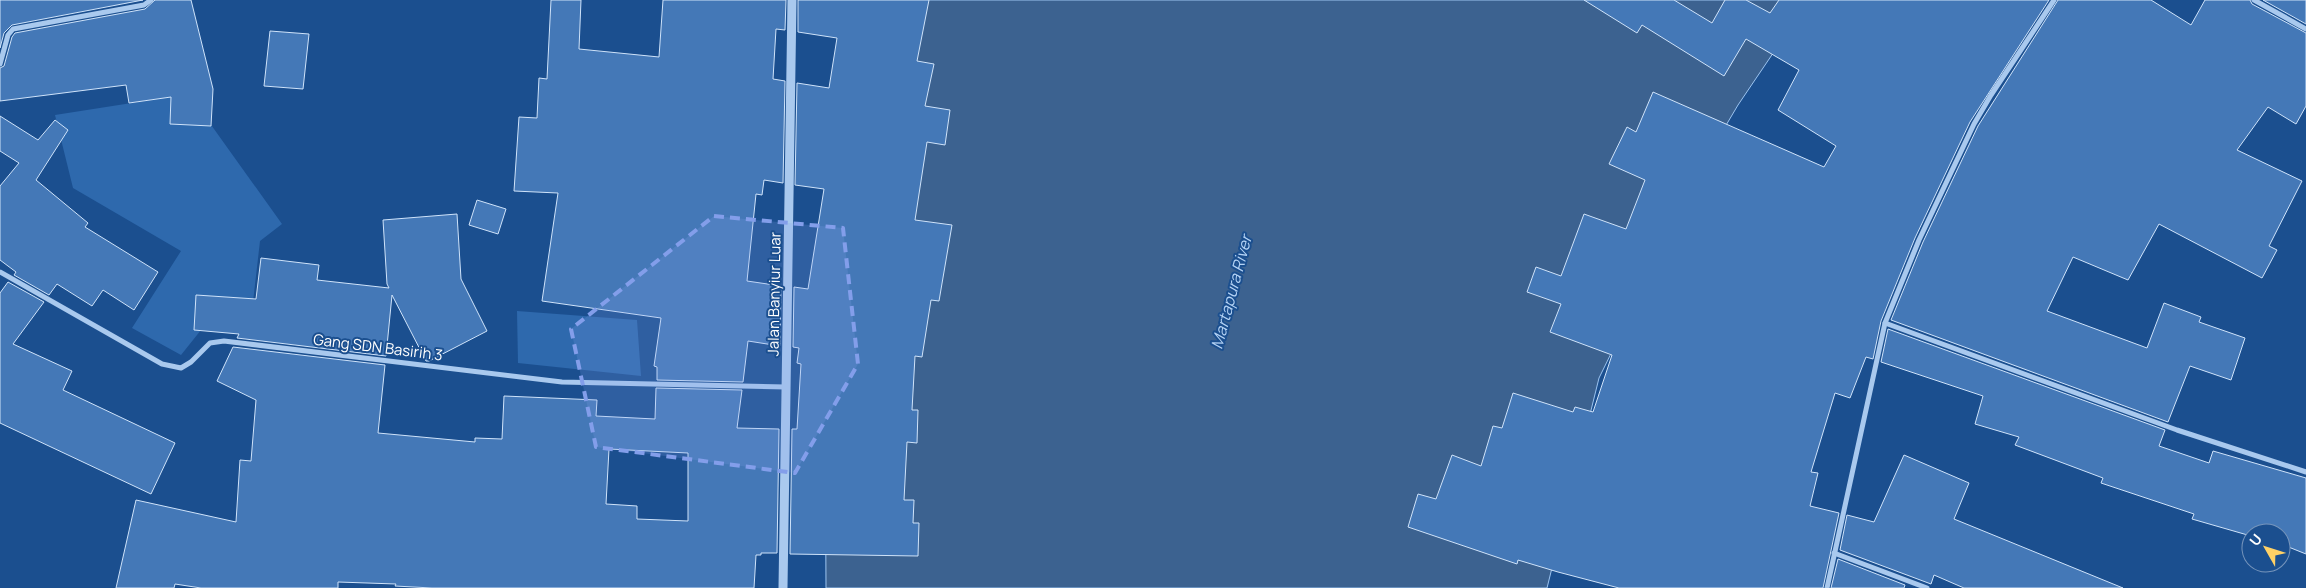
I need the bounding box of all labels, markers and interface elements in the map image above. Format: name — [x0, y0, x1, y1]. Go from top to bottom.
street label: Jalan Banyiur Luar — [762, 231, 786, 356]
water label: Martapura River — [1205, 231, 1257, 351]
street label: Gang SDN Basirih 3 — [312, 329, 444, 365]
north arrow — [2241, 523, 2291, 573]
text: U — [2245, 530, 2266, 549]

